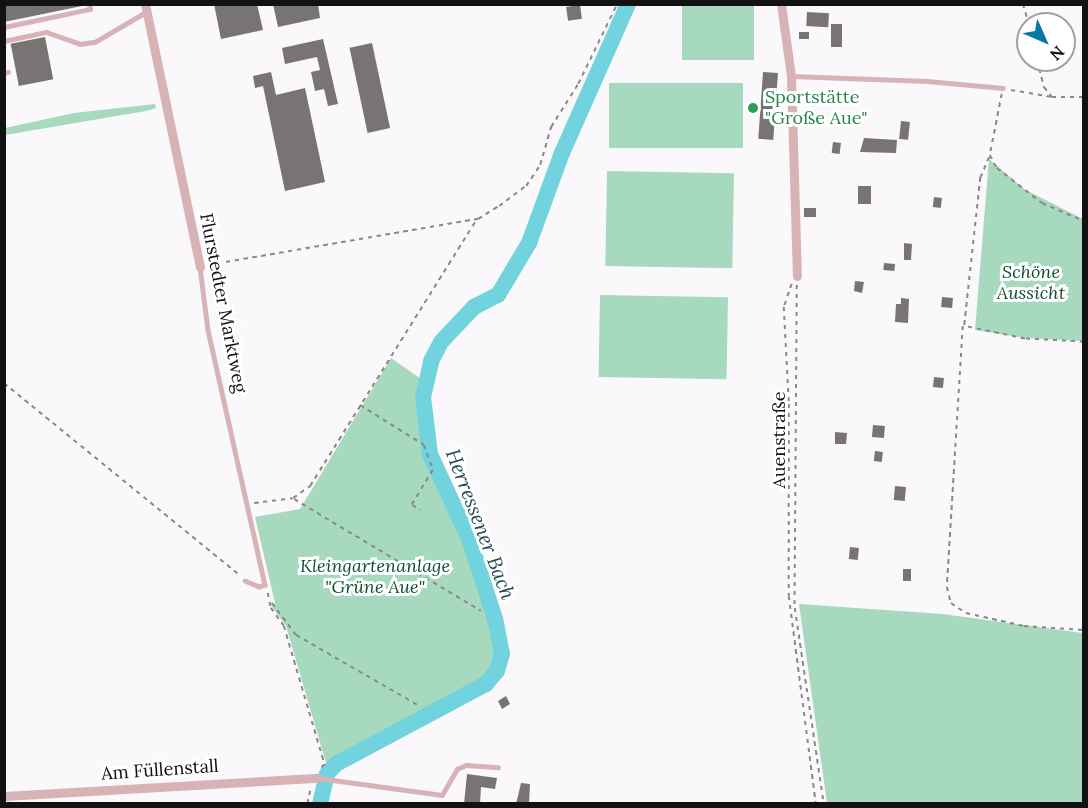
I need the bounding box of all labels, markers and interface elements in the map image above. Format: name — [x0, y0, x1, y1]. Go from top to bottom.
north arrow — [1016, 12, 1076, 72]
text: N — [1046, 42, 1069, 65]
place label: Sportstätte "Große Aue" — [765, 87, 868, 130]
marker: Sportstätte "Große Aue" — [746, 101, 760, 115]
street label: Flurstedter Marktweg — [195, 211, 251, 395]
park label: Schöne Aussicht — [997, 262, 1065, 304]
street label: Auenstraße — [768, 392, 790, 488]
water label: Herressener Bach — [441, 445, 521, 603]
park label: Kleingartenanlage "Grüne Aue" — [300, 556, 450, 598]
street label: Am Füllenstall — [101, 755, 219, 785]

